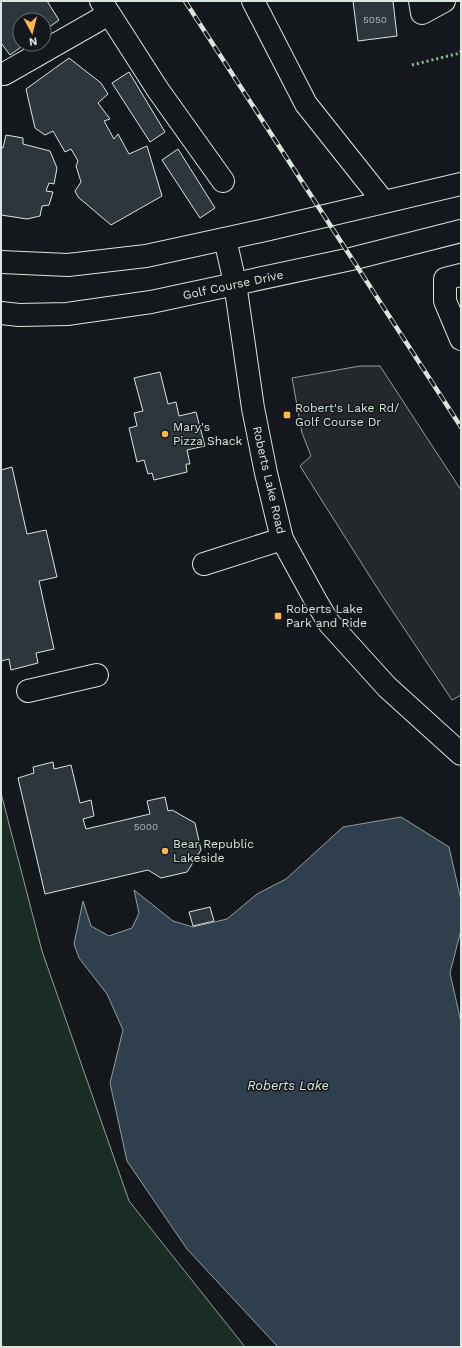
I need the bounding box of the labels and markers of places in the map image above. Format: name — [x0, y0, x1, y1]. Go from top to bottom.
place label: Robert's Lake Rd/ Golf Course Dr — [295, 401, 399, 429]
marker: Robert's Lake Rd/ Golf Course Dr — [282, 410, 292, 420]
place label: Mary's Pizza Shack — [173, 420, 243, 448]
marker: Mary's Pizza Shack — [160, 429, 170, 439]
place label: Roberts Lake Park and Ride — [286, 602, 367, 630]
marker: Roberts Lake Park and Ride — [273, 611, 283, 621]
place label: Bear Republic Lakeside — [173, 837, 254, 865]
marker: Bear Republic Lakeside — [160, 846, 170, 856]

